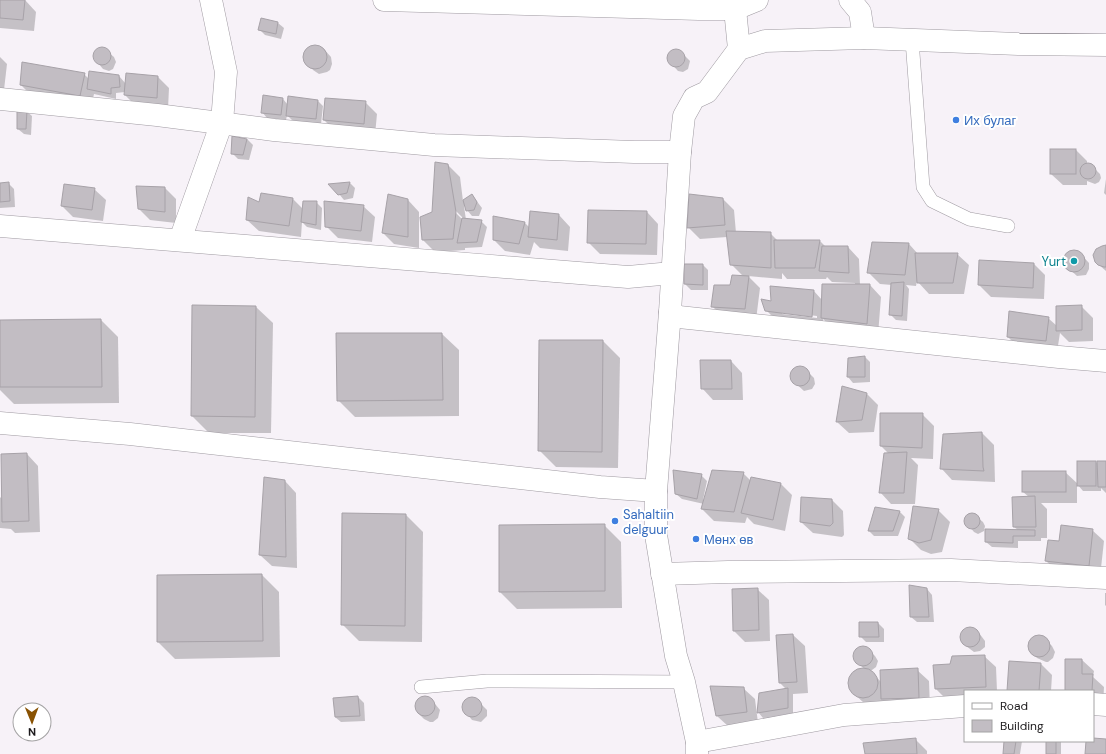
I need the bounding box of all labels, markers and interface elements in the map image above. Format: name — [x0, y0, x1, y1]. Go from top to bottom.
place label: Их булаг — [964, 112, 1016, 129]
marker: Их булаг — [951, 115, 961, 125]
place label: Yurt — [1041, 253, 1066, 270]
marker: Yurt — [1069, 256, 1079, 266]
place label: Sahaltiin delguur — [623, 506, 674, 538]
marker: Sahaltiin delguur — [610, 516, 620, 526]
place label: Мөнх өв — [704, 531, 753, 548]
marker: Мөнх өв — [691, 534, 701, 544]
legend — [964, 690, 1094, 742]
text: Road — [1000, 698, 1028, 714]
north arrow — [12, 702, 52, 742]
text: Building — [1000, 718, 1044, 734]
text: N — [28, 725, 36, 739]

